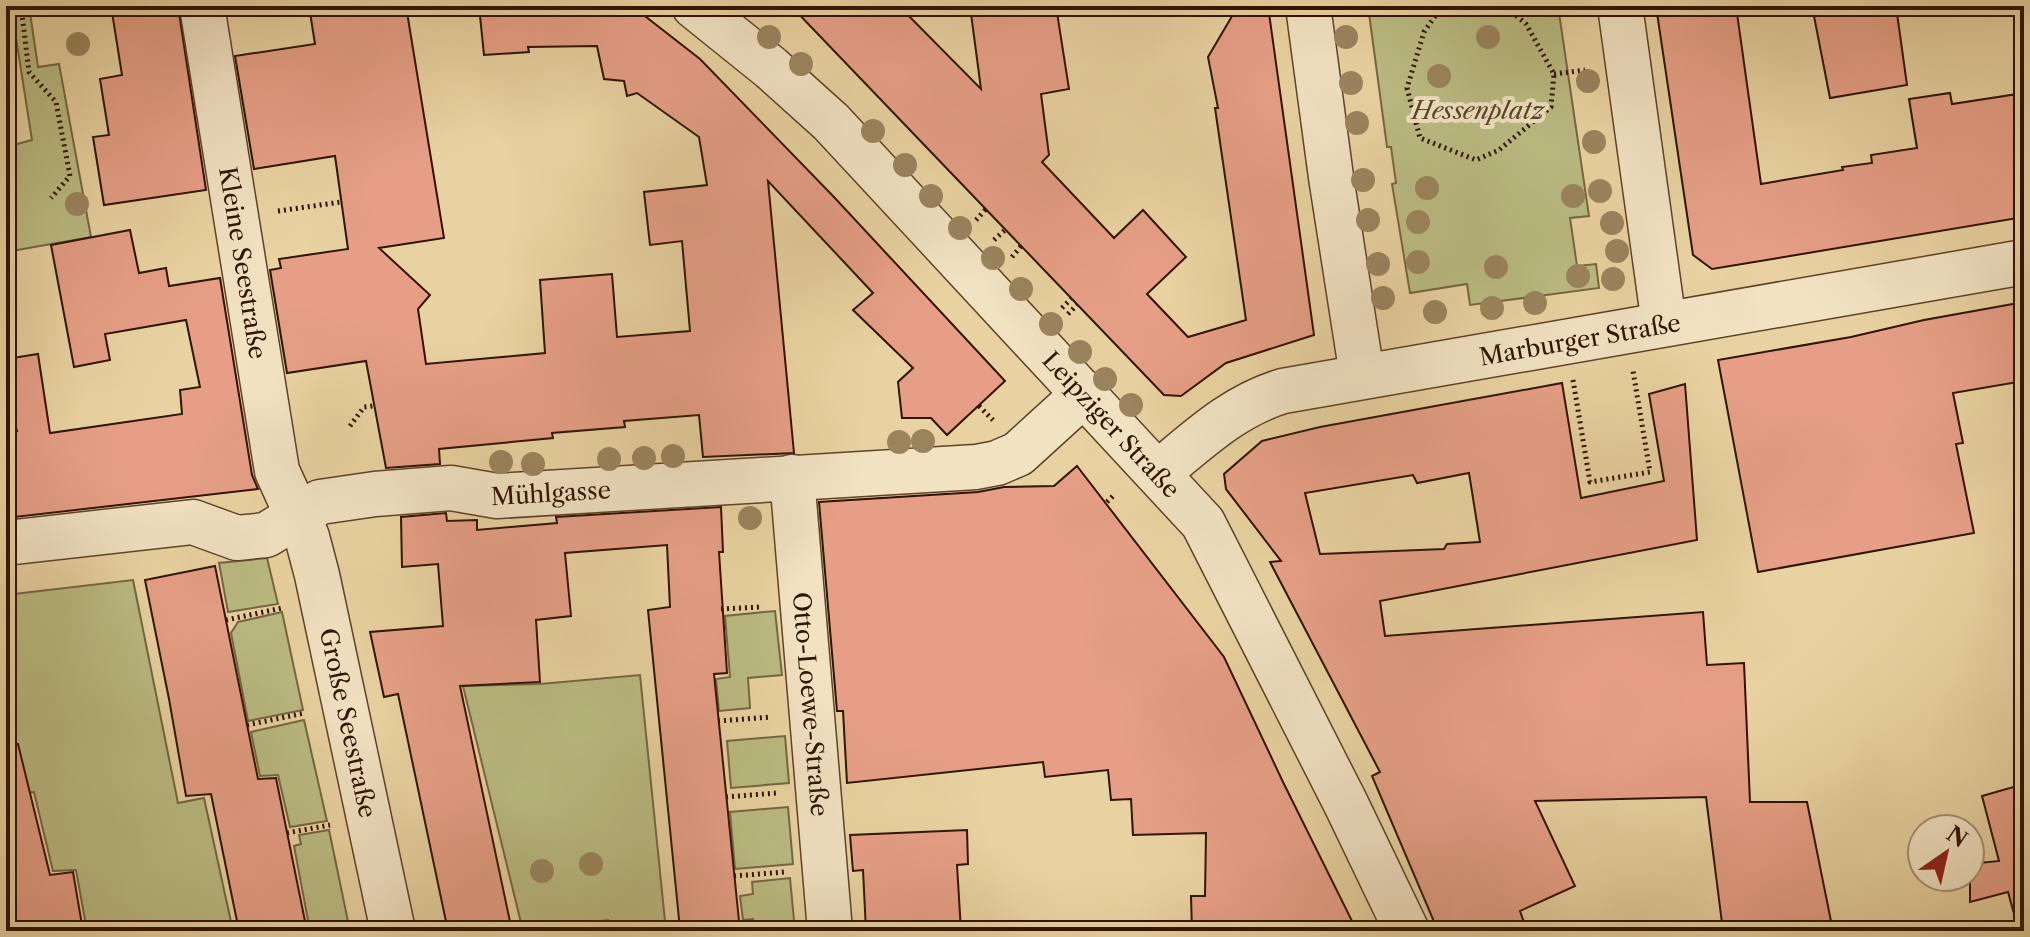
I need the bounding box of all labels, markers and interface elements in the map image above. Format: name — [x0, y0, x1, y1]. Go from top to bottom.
park label: Hessenplatz — [1410, 96, 1546, 125]
street label: Kleine Seestraße — [214, 164, 273, 361]
street label: Marburger Straße — [1477, 308, 1683, 371]
street label: Leipziger Straße — [1037, 345, 1186, 503]
street label: Mühlgasse — [490, 475, 612, 511]
street label: Otto-Loewe-Straße — [787, 591, 835, 818]
street label: Große Seestraße — [314, 625, 383, 820]
north arrow — [1906, 813, 1986, 893]
text: N — [1941, 820, 1972, 853]

